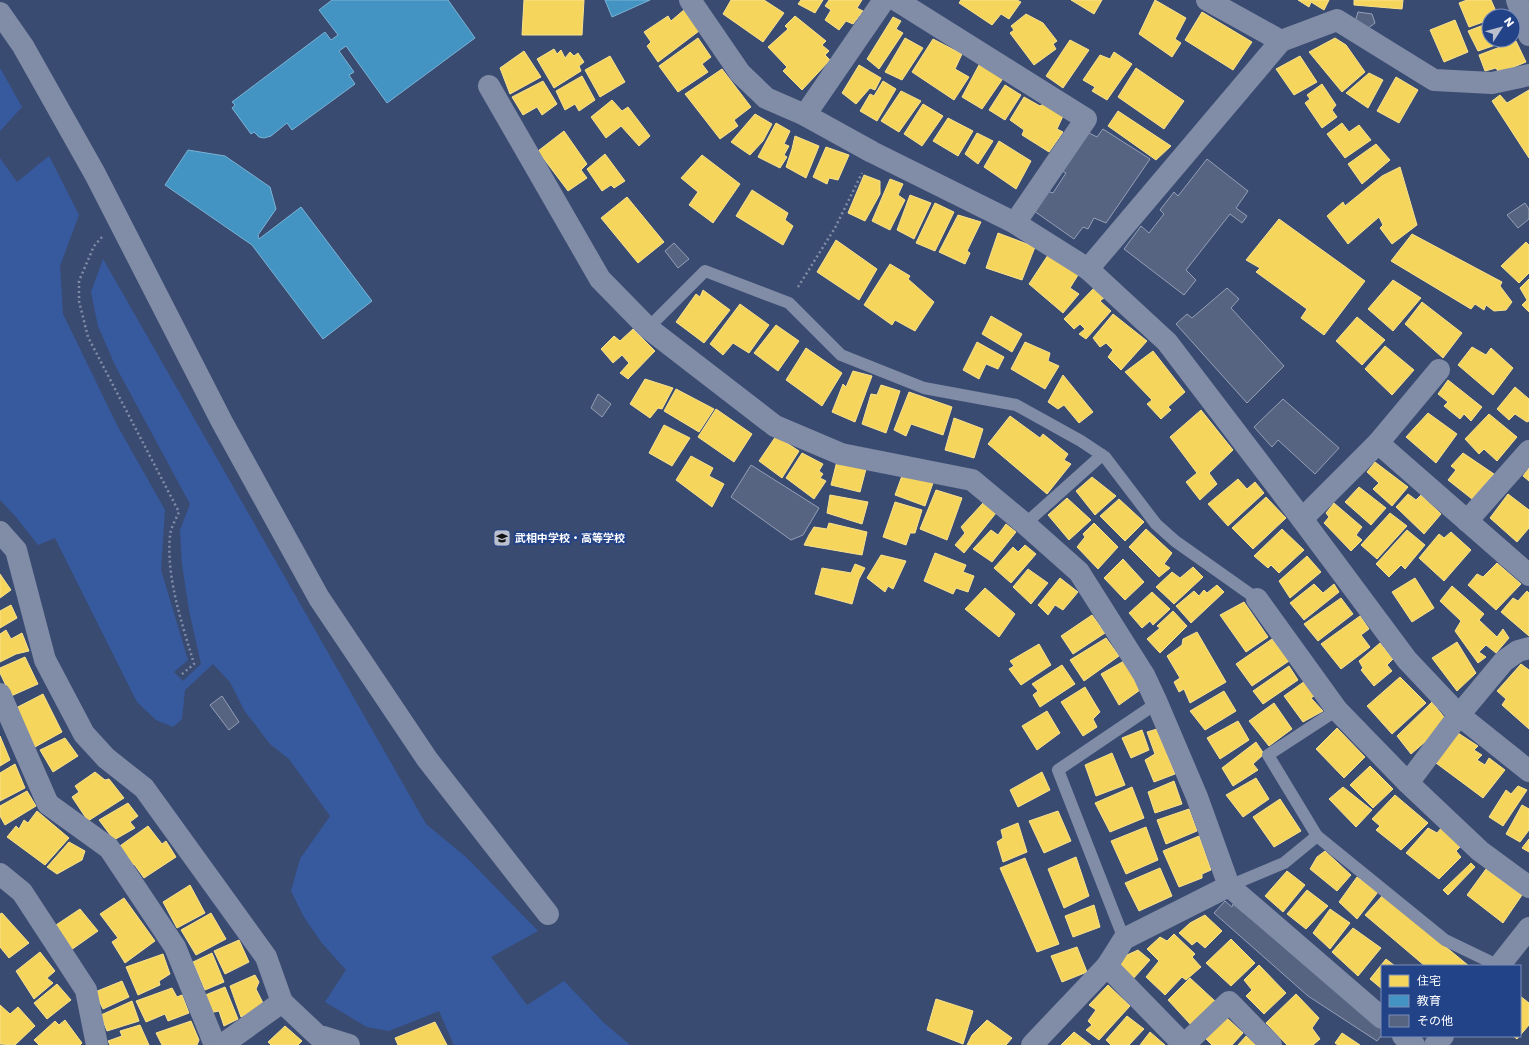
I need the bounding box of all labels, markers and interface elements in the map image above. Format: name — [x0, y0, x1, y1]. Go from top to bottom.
north arrow — [1481, 8, 1521, 48]
text: N — [1500, 14, 1518, 30]
school or university icon: 武相中学校・高等学校 — [492, 528, 512, 548]
place label: 武相中学校・高等学校 — [515, 530, 625, 546]
legend — [1381, 965, 1521, 1037]
text: 住宅 — [1417, 972, 1441, 989]
text: 教育 — [1417, 992, 1441, 1009]
text: その他 — [1417, 1012, 1453, 1029]

